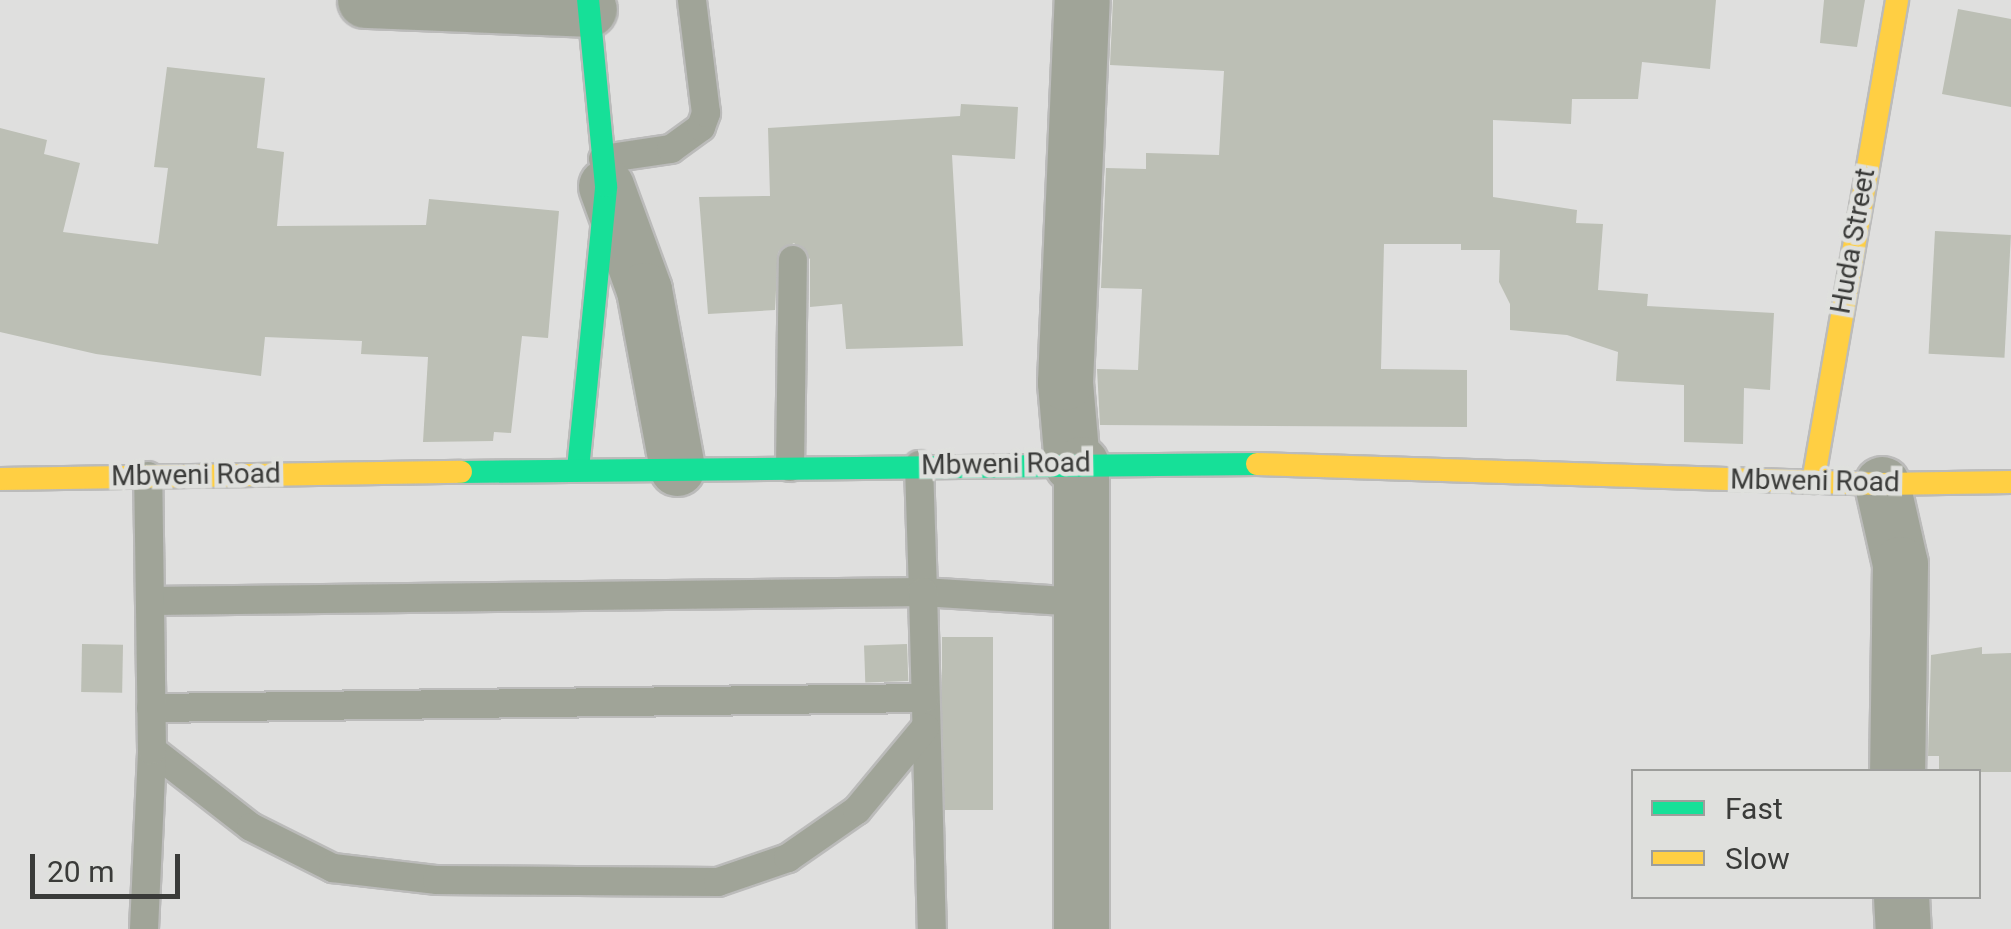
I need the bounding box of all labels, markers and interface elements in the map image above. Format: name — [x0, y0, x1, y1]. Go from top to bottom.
street label: Huda Street — [1824, 166, 1882, 316]
street label: Mbweni Road — [921, 446, 1091, 482]
street label: Mbweni Road — [111, 457, 281, 493]
street label: Mbweni Road — [1730, 463, 1900, 499]
legend — [1631, 769, 1981, 899]
text: Fast — [1725, 791, 1783, 826]
scale bar — [35, 834, 185, 896]
text: Slow — [1725, 841, 1790, 876]
text: 20 m — [47, 854, 114, 889]

